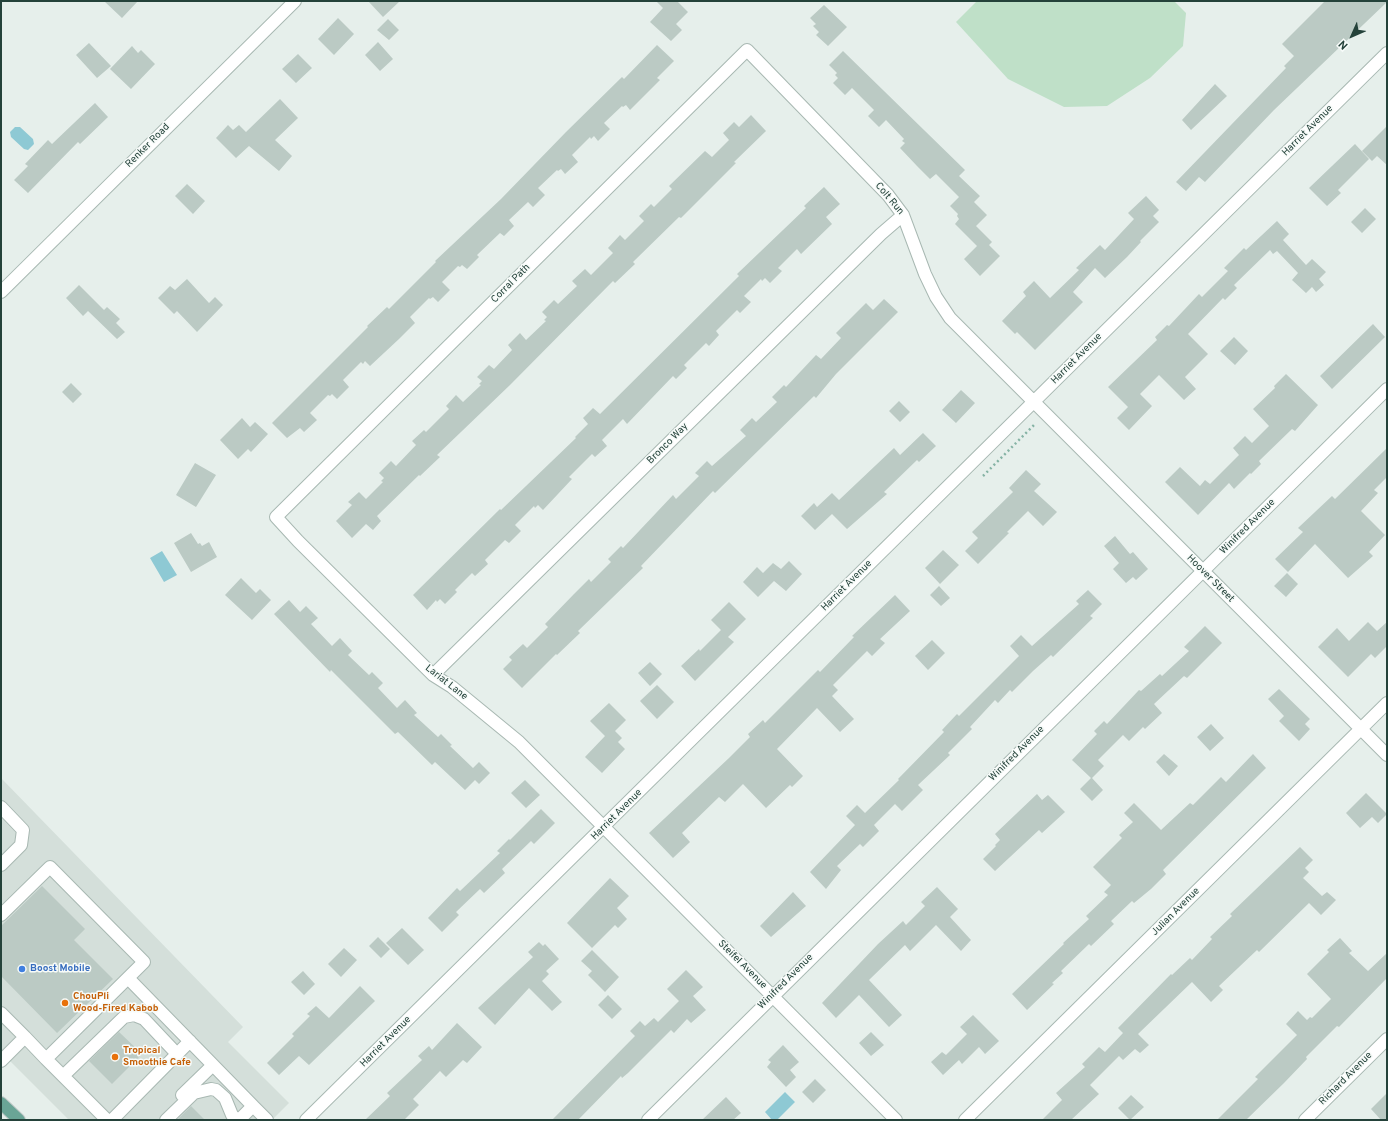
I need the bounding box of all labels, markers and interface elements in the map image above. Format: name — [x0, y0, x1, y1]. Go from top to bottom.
north arrow — [1332, 16, 1372, 56]
text: N — [1336, 37, 1351, 52]
street label: Harriet Avenue — [1280, 103, 1336, 159]
street label: Renker Road — [123, 121, 173, 171]
street label: Colt Run — [872, 180, 906, 218]
street label: Corral Path — [489, 262, 533, 306]
street label: Harriet Avenue — [1049, 331, 1105, 387]
street label: Bronco Way — [645, 421, 691, 467]
street label: Winifred Avenue — [1218, 497, 1278, 557]
street label: Hoover Street — [1184, 553, 1236, 605]
street label: Harriet Avenue — [819, 558, 875, 614]
street label: Lariat Lane — [422, 663, 470, 703]
street label: Winifred Avenue — [987, 724, 1047, 784]
street label: Harriet Avenue — [589, 787, 645, 843]
street label: Julian Avenue — [1149, 885, 1203, 939]
street label: Steifel Avenue — [715, 938, 769, 992]
street label: Winifred Avenue — [756, 952, 816, 1012]
place label: Boost Mobile — [30, 963, 90, 975]
marker: Boost Mobile — [17, 964, 27, 974]
place label: ChouPli Wood-Fired Kabob — [73, 991, 158, 1014]
marker: ChouPli Wood-Fired Kabob — [60, 998, 70, 1008]
street label: Harriet Avenue — [358, 1014, 414, 1070]
place label: Tropical Smoothie Cafe — [123, 1045, 191, 1068]
street label: Richard Avenue — [1317, 1050, 1375, 1108]
marker: Tropical Smoothie Cafe — [110, 1052, 120, 1062]

